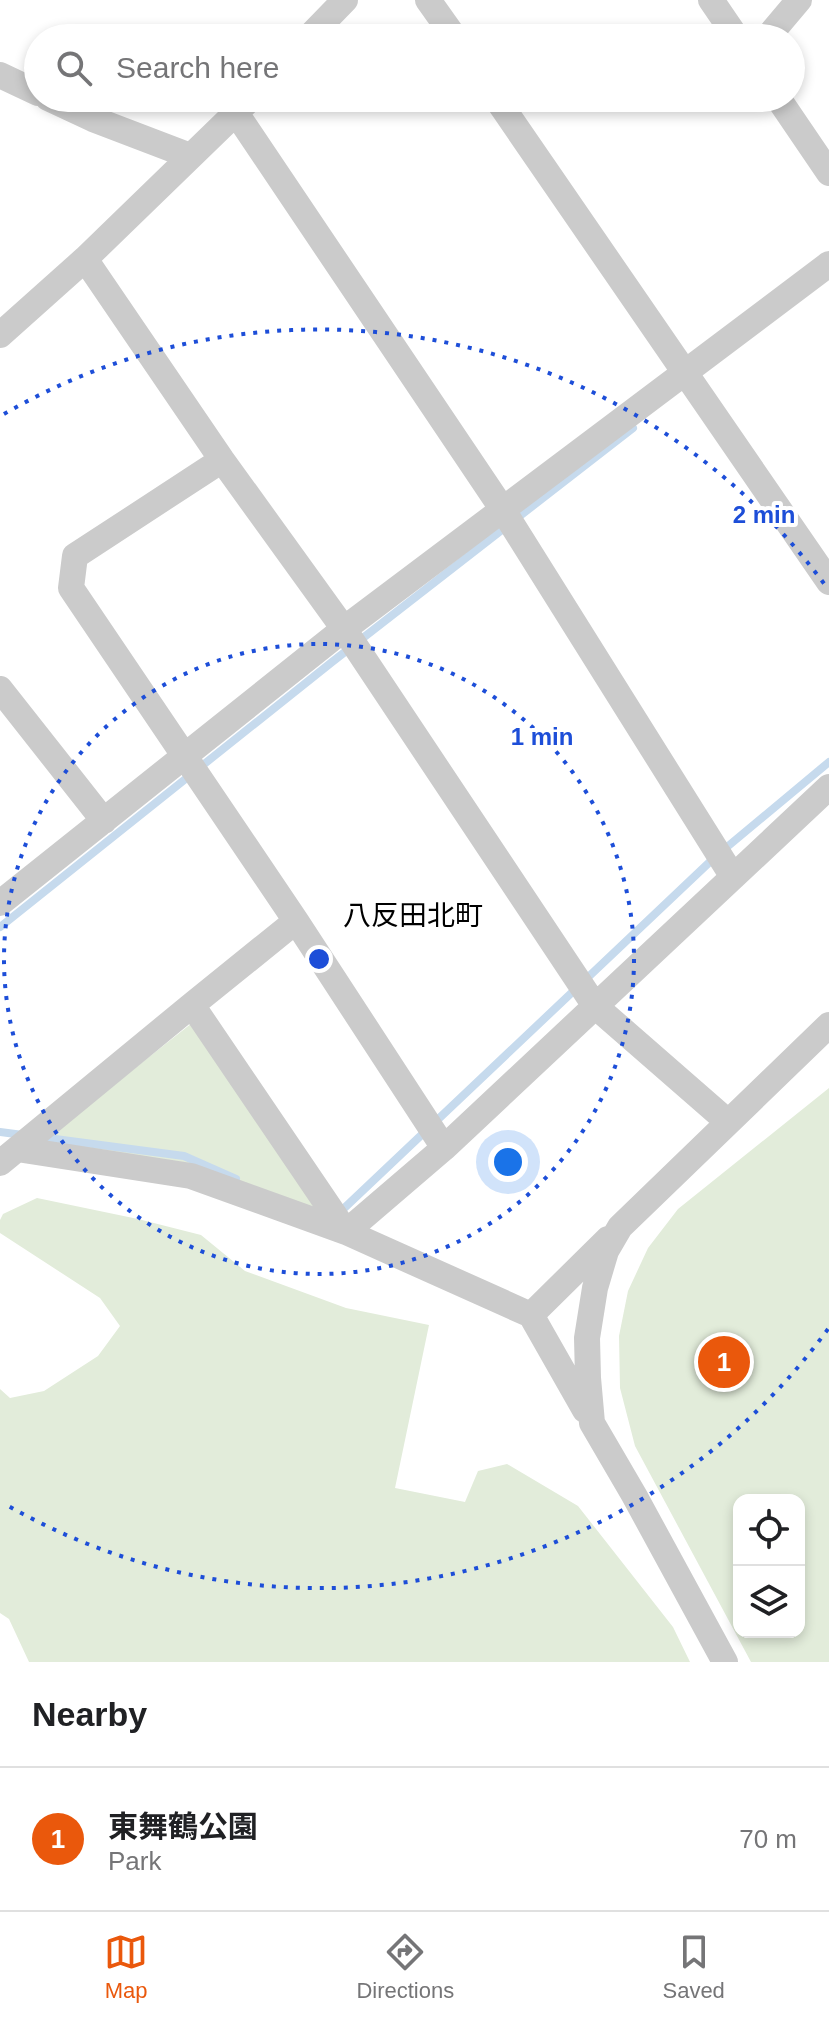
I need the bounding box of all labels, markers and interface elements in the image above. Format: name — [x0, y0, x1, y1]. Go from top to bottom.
search box — [24, 24, 805, 112]
icon: search — [52, 46, 96, 90]
text: Search here — [116, 51, 279, 84]
text: 2 min — [733, 501, 795, 528]
text: 1 min — [511, 723, 573, 750]
district label: 八反田北町 — [343, 900, 483, 931]
centre of rings — [305, 945, 333, 973]
your location — [488, 1142, 528, 1182]
pin: 1 — [698, 1332, 750, 1392]
map controls — [733, 1494, 805, 1638]
button: locate — [733, 1494, 805, 1566]
button: layers — [733, 1566, 805, 1638]
text: Nearby — [32, 1695, 147, 1733]
text: 東舞鶴公園 — [108, 1810, 258, 1843]
text: 1 — [51, 1824, 65, 1854]
text: 70 m — [739, 1824, 797, 1854]
text: Park — [108, 1846, 161, 1876]
tab: Map — [104, 1930, 148, 2004]
tab: Directions — [356, 1930, 454, 2004]
tab: Saved — [662, 1930, 725, 2004]

